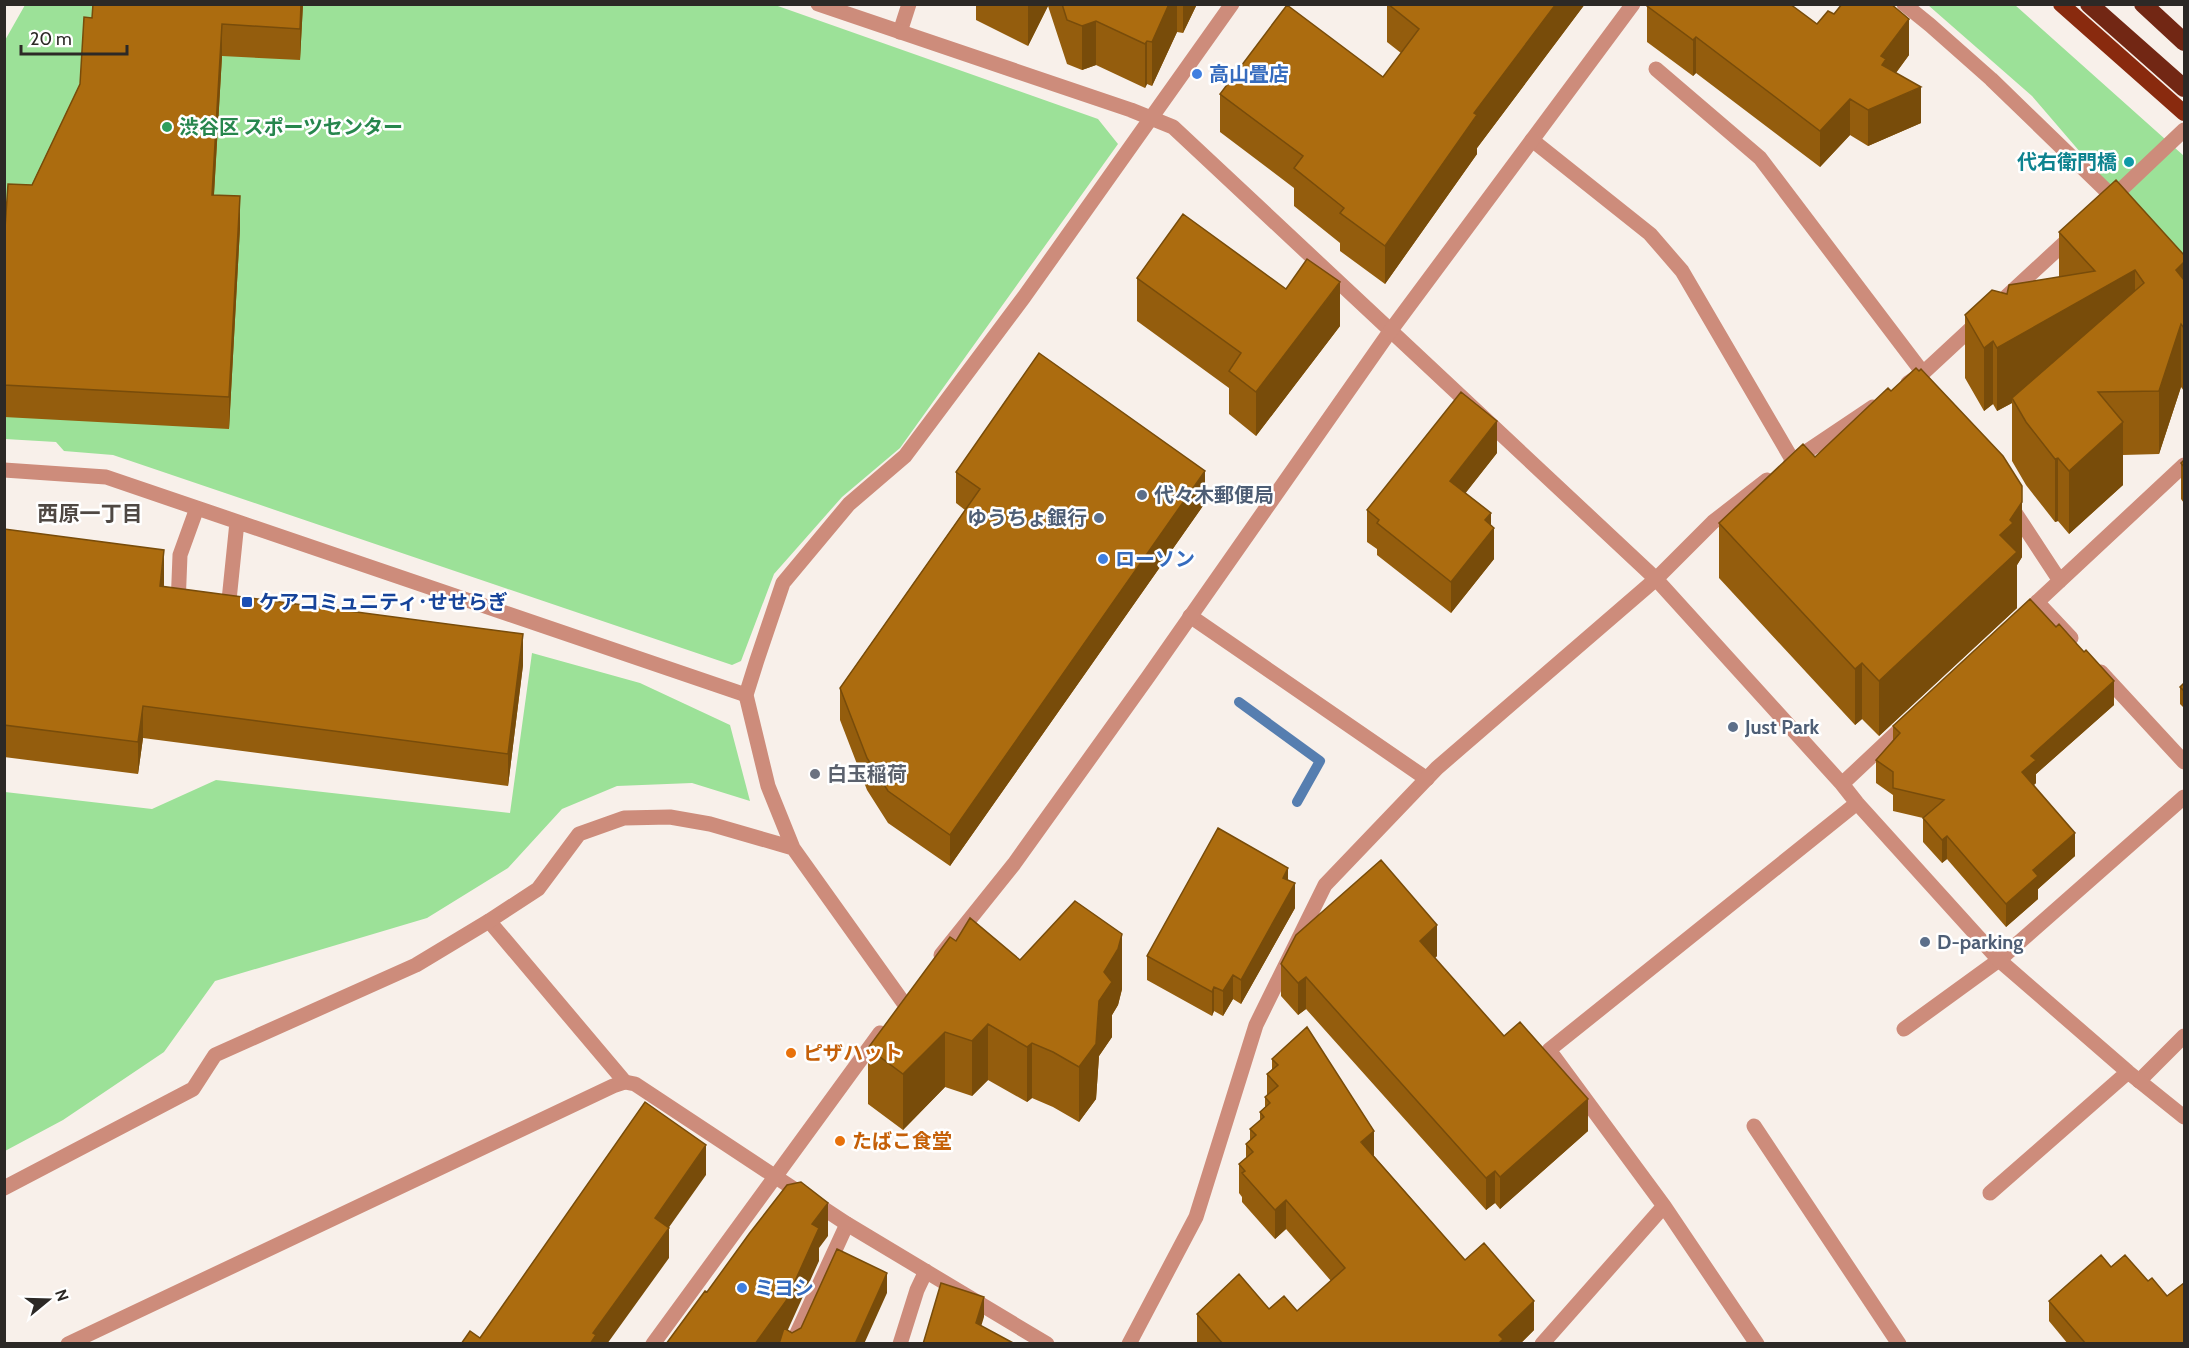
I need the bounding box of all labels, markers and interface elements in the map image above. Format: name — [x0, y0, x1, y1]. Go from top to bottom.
scale bar — [21, 18, 128, 56]
text: 20 m — [30, 28, 72, 50]
place label: 高山畳店 — [1209, 62, 1289, 86]
marker: 高山畳店 — [1190, 67, 1204, 81]
place label: 渋谷区 スポーツセンター — [179, 115, 403, 139]
marker: 渋谷区 スポーツセンター — [160, 120, 174, 134]
place label: 代右衛門橋 — [2017, 150, 2117, 174]
marker: 代右衛門橋 — [2122, 155, 2136, 169]
place label: 代々木郵便局 — [1154, 483, 1274, 507]
marker: 代々木郵便局 — [1135, 488, 1149, 502]
district label: 西原一丁目 — [38, 501, 143, 526]
place label: ゆうちょ銀行 — [967, 506, 1087, 530]
marker: ゆうちょ銀行 — [1092, 511, 1106, 525]
place label: ローソン — [1115, 547, 1195, 571]
marker: ローソン — [1096, 552, 1110, 566]
place label: ケアコミュニティ･せせらぎ — [259, 590, 508, 614]
marker: ケアコミュニティ･せせらぎ — [240, 595, 254, 609]
place label: Just Park — [1744, 715, 1820, 739]
marker: Just Park — [1726, 720, 1740, 734]
place label: 白玉稲荷 — [827, 762, 907, 786]
marker: 白玉稲荷 — [808, 767, 822, 781]
place label: D-parking — [1937, 930, 2023, 954]
marker: D-parking — [1918, 935, 1932, 949]
place label: ピザハット — [803, 1041, 903, 1065]
marker: ピザハット — [784, 1046, 798, 1060]
place label: たばこ食堂 — [852, 1129, 952, 1153]
marker: たばこ食堂 — [833, 1134, 847, 1148]
north arrow — [18, 1270, 78, 1330]
place label: ミヨシ — [754, 1276, 814, 1300]
marker: ミヨシ — [735, 1281, 749, 1295]
text: N — [51, 1287, 73, 1304]

